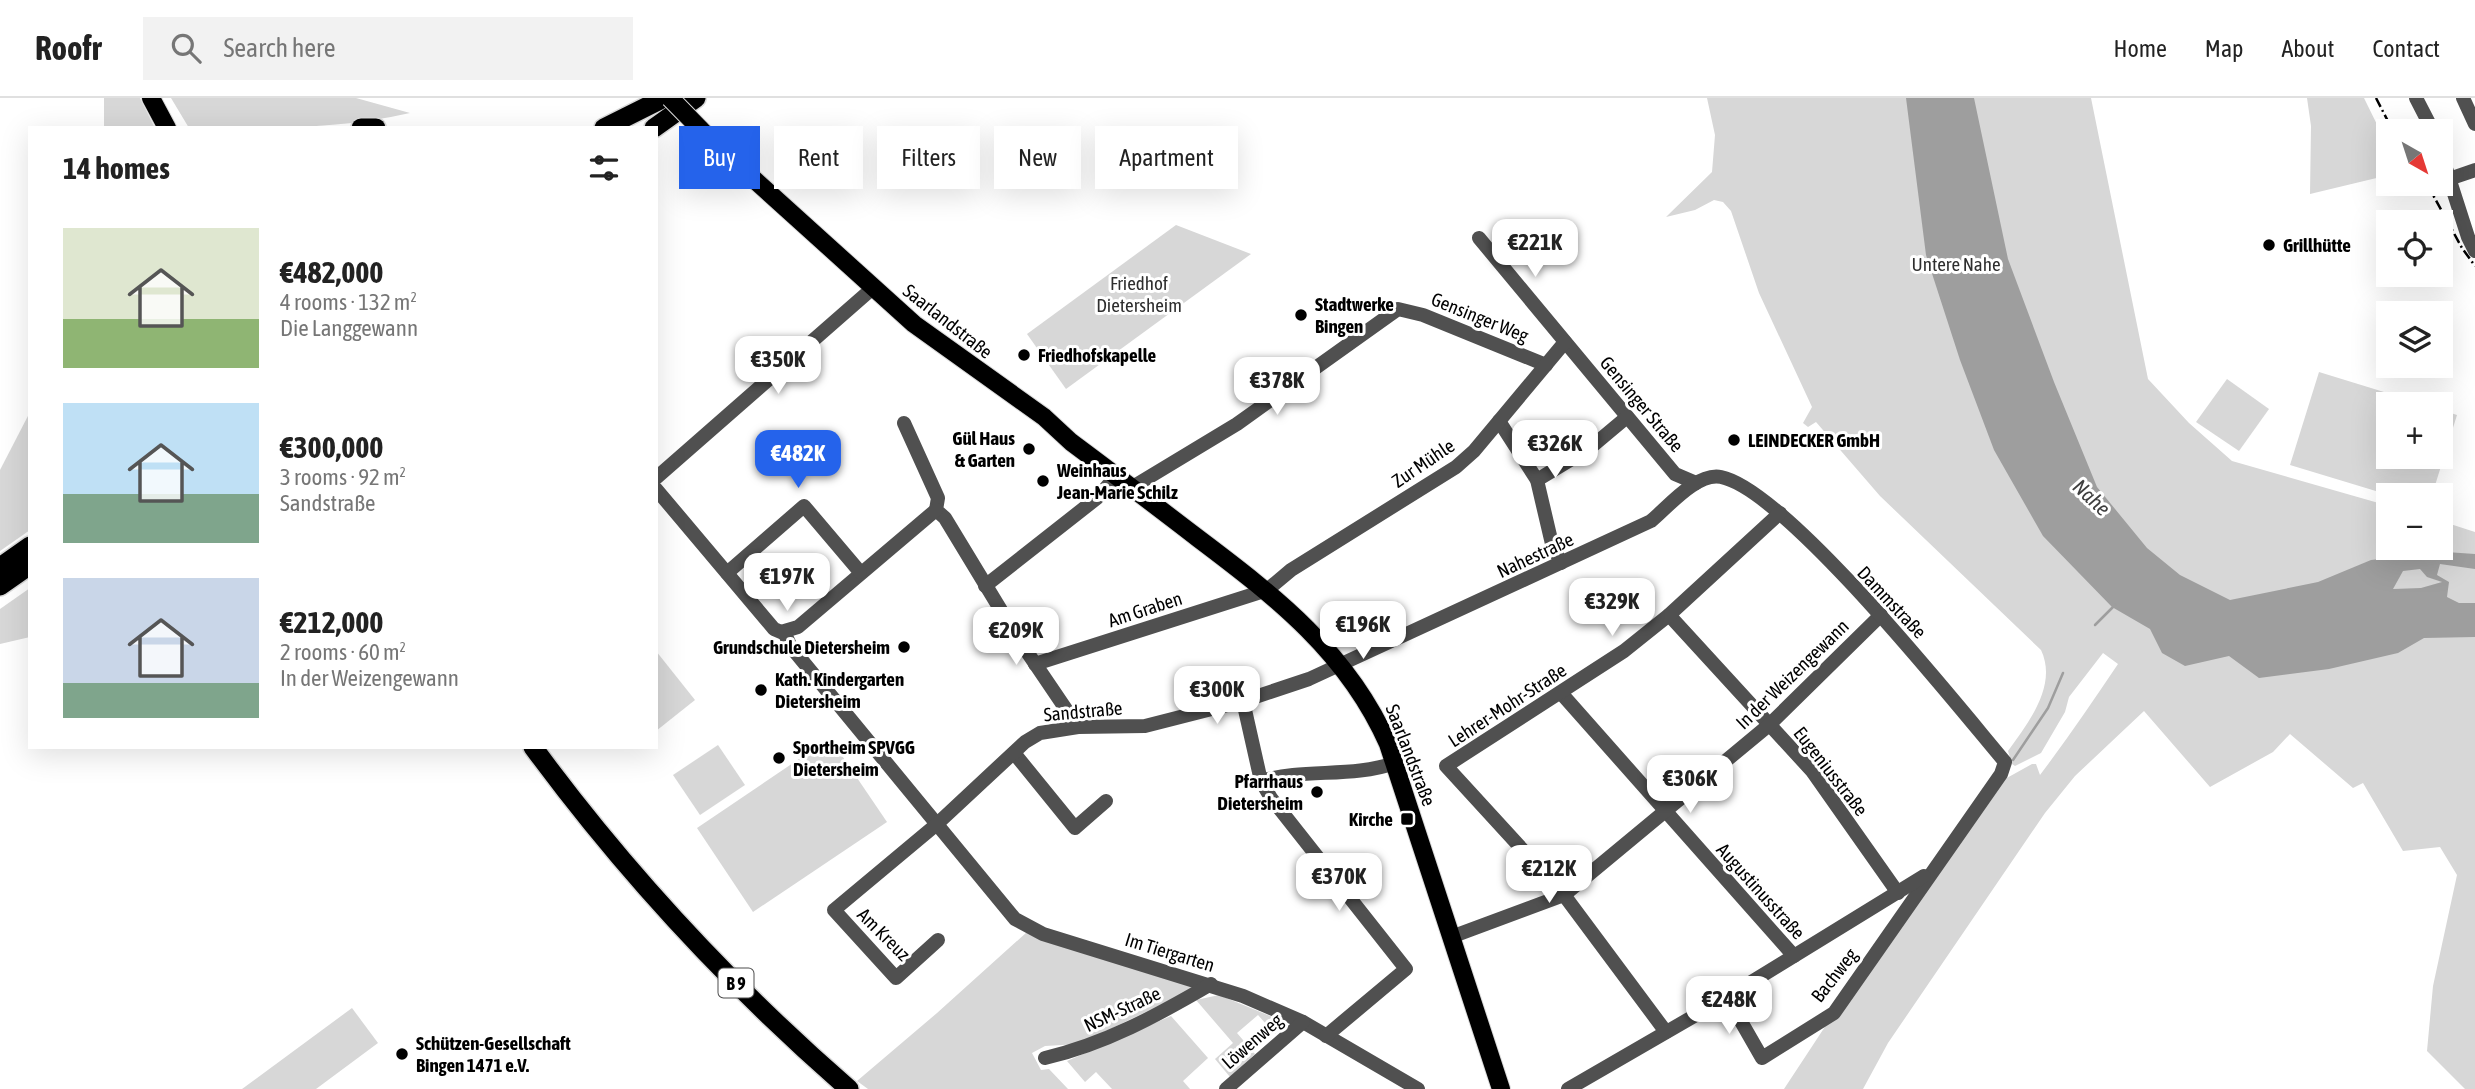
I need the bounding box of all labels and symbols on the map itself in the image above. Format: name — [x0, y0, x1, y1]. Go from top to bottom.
north arrow — [2376, 119, 2454, 196]
pin: €221K — [1486, 220, 1584, 279]
place label: Grillhütte — [2283, 234, 2351, 256]
marker: Grillhütte — [2261, 237, 2277, 253]
park label: Untere Nahe — [1911, 253, 2001, 275]
park label: Friedhof Dietersheim — [1096, 272, 1182, 316]
street label: Saarlandstraße — [899, 279, 997, 363]
street label: Gensinger Weg — [1428, 288, 1533, 347]
place label: Stadtwerke Bingen — [1315, 293, 1394, 337]
marker: Stadtwerke Bingen — [1293, 307, 1309, 323]
pin: €350K — [729, 336, 827, 396]
place label: Friedhofskapelle — [1038, 344, 1157, 366]
marker: Friedhofskapelle — [1016, 347, 1032, 363]
street label: Gensinger Straße — [1596, 352, 1688, 456]
pin: €378K — [1228, 358, 1326, 417]
pin: €326K — [1506, 420, 1604, 480]
place label: Gül Haus & Garten — [952, 427, 1015, 471]
place label: LEINDECKER GmbH — [1748, 429, 1880, 451]
pin: €482K — [749, 430, 847, 490]
marker: LEINDECKER GmbH — [1726, 432, 1742, 448]
street label: Zur Mühle — [1388, 434, 1458, 492]
marker: Gül Haus & Garten — [1021, 441, 1037, 457]
place label: Weinhaus Jean-Marie Schilz — [1056, 459, 1178, 503]
marker: Weinhaus Jean-Marie Schilz — [1035, 473, 1051, 489]
water label: Nahe — [2069, 474, 2115, 520]
street label: Nahestraße — [1493, 528, 1577, 582]
pin: €197K — [738, 554, 836, 613]
street label: Dammstraße — [1853, 561, 1931, 643]
pin: €329K — [1563, 578, 1661, 638]
street label: Am Graben — [1105, 587, 1185, 631]
pin: €196K — [1314, 602, 1412, 661]
pin: €209K — [967, 608, 1065, 667]
street label: In der Weizengewann — [1731, 615, 1853, 733]
place label: Grundschule Dietersheim — [713, 636, 890, 658]
marker: Grundschule Dietersheim — [896, 639, 912, 655]
street label: Lehrer-Mohr-Straße — [1444, 659, 1570, 751]
pin: €300K — [1168, 666, 1266, 726]
place label: Kath. Kindergarten Dietersheim — [775, 668, 904, 712]
marker: Kath. Kindergarten Dietersheim — [753, 682, 769, 698]
street label: Sandstraße — [1043, 697, 1123, 725]
street label: Saarlandstraße — [1382, 701, 1440, 809]
street label: Eugeniusstraße — [1789, 722, 1873, 820]
place label: Sportheim SPVGG Dietersheim — [793, 736, 915, 780]
marker: Sportheim SPVGG Dietersheim — [771, 750, 787, 766]
pin: €306K — [1641, 756, 1739, 815]
place label: Pfarrhaus Dietersheim — [1217, 770, 1303, 814]
marker: Pfarrhaus Dietersheim — [1309, 784, 1325, 800]
place label: Kirche — [1349, 808, 1393, 830]
marker: Kirche — [1399, 811, 1415, 827]
street label: Augustinusstraße — [1712, 839, 1810, 943]
pin: €212K — [1500, 846, 1598, 905]
pin: €370K — [1290, 854, 1388, 913]
street label: Am Kreuz — [853, 903, 915, 965]
street label: Im Tiergarten — [1123, 928, 1217, 976]
street label: Bachweg — [1806, 943, 1862, 1006]
road number: B 9 — [718, 968, 754, 998]
pin: €248K — [1680, 976, 1778, 1036]
street label: NSM-Straße — [1080, 982, 1164, 1036]
street label: Löwenweg — [1217, 1008, 1287, 1073]
place label: Schützen-Gesellschaft Bingen 1471 e.V. — [416, 1032, 571, 1076]
marker: Schützen-Gesellschaft Bingen 1471 e.V. — [394, 1046, 410, 1062]

